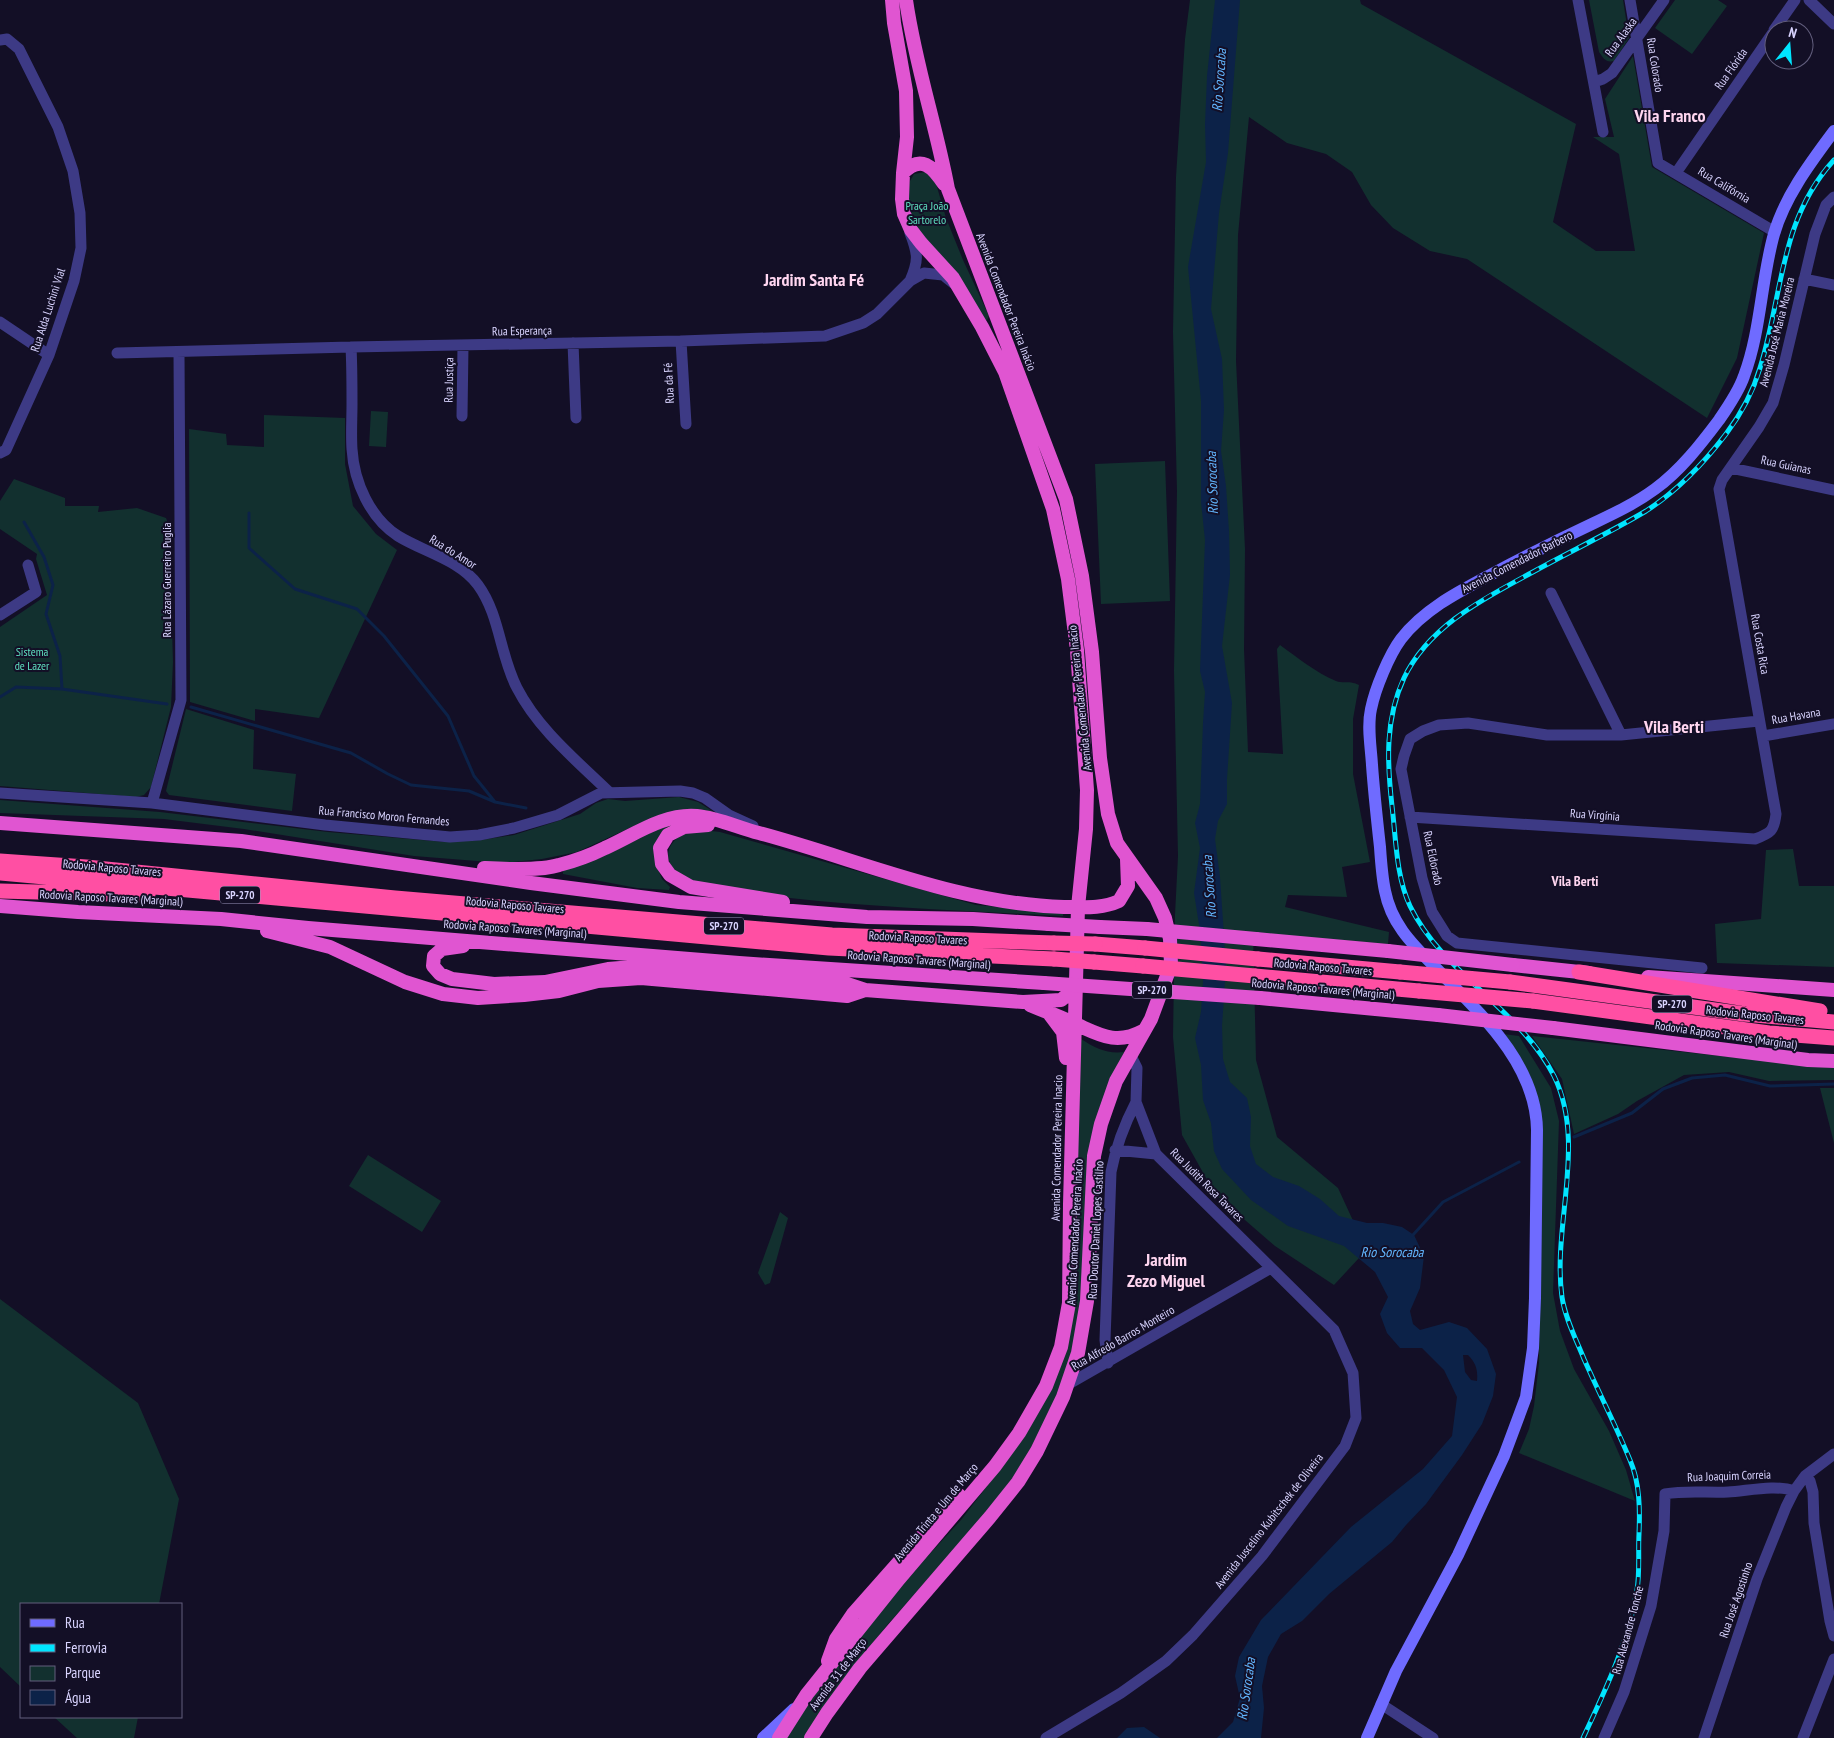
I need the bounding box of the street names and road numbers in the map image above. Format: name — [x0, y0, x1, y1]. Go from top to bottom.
street label: Rua Alaska — [1601, 14, 1640, 59]
street label: Rua Colorado — [1644, 37, 1667, 93]
street label: Rua Flórida — [1711, 45, 1750, 92]
street label: Rua Califórnia — [1696, 163, 1753, 206]
street label: Avenida Comendador Pereira Inácio — [973, 231, 1040, 373]
street label: Rua Alda Luchini Vial — [27, 266, 68, 354]
street label: Avenida José Maria Moreira — [1756, 275, 1797, 388]
street label: Rua Esperança — [492, 322, 552, 339]
street label: Rua Justiça — [441, 357, 456, 403]
street label: Rua da Fé — [660, 362, 677, 404]
street label: Rua Guianas — [1760, 452, 1813, 477]
street label: Rua Lázaro Guerreiro Puglia — [159, 522, 174, 638]
street label: Avenida Comendador Barbero — [1459, 527, 1575, 596]
street label: Rua do Amor — [427, 531, 480, 572]
street label: Rua Costa Rica — [1748, 613, 1773, 675]
street label: Avenida Comendador Pereira Inácio — [1064, 624, 1095, 772]
street label: Rua Havana — [1770, 704, 1822, 727]
street label: Rua Francisco Moron Fernandes — [318, 802, 450, 829]
street label: Rua Virgínia — [1570, 805, 1621, 824]
street label: Rua Eldorado — [1420, 829, 1447, 886]
street label: Rodovia Raposo Tavares — [62, 856, 162, 879]
street label: Rodovia Raposo Tavares (Marginal) — [39, 886, 183, 909]
road number: SP-270 — [220, 886, 260, 904]
street label: Rodovia Raposo Tavares — [465, 893, 565, 916]
street label: Rodovia Raposo Tavares (Marginal) — [443, 916, 587, 941]
road number: SP-270 — [704, 918, 744, 934]
street label: Rodovia Raposo Tavares — [868, 927, 968, 948]
street label: Rodovia Raposo Tavares (Marginal) — [847, 947, 991, 972]
street label: Rodovia Raposo Tavares — [1273, 955, 1373, 978]
street label: Rodovia Raposo Tavares (Marginal) — [1251, 975, 1395, 1002]
road number: SP-270 — [1132, 982, 1172, 998]
road number: SP-270 — [1652, 996, 1692, 1012]
street label: Rodovia Raposo Tavares — [1705, 1002, 1805, 1027]
street label: Rodovia Raposo Tavares (Marginal) — [1654, 1017, 1798, 1052]
street label: Avenida Comendador Pereira Inacio — [1048, 1075, 1065, 1221]
street label: Rua Judith Rosa Tavares — [1167, 1145, 1247, 1225]
street label: Avenida Comendador Pereira Inácio — [1063, 1159, 1086, 1305]
street label: Rua Doutor Daniel Lopes Castilho — [1084, 1161, 1107, 1299]
street label: Rua Alfredo Barros Monteiro — [1068, 1302, 1177, 1373]
street label: Avenida Juscelino Kubitschek de Oliveira — [1211, 1450, 1326, 1591]
street label: Avenida Trinta e Um de Março — [890, 1460, 981, 1564]
street label: Rua Joaquim Correia — [1687, 1467, 1771, 1484]
street label: Rua José Agostinho — [1716, 1560, 1756, 1640]
street label: Rua Alexandre Tonche — [1608, 1584, 1647, 1676]
street label: Avenida 31 de Março — [806, 1635, 870, 1713]

